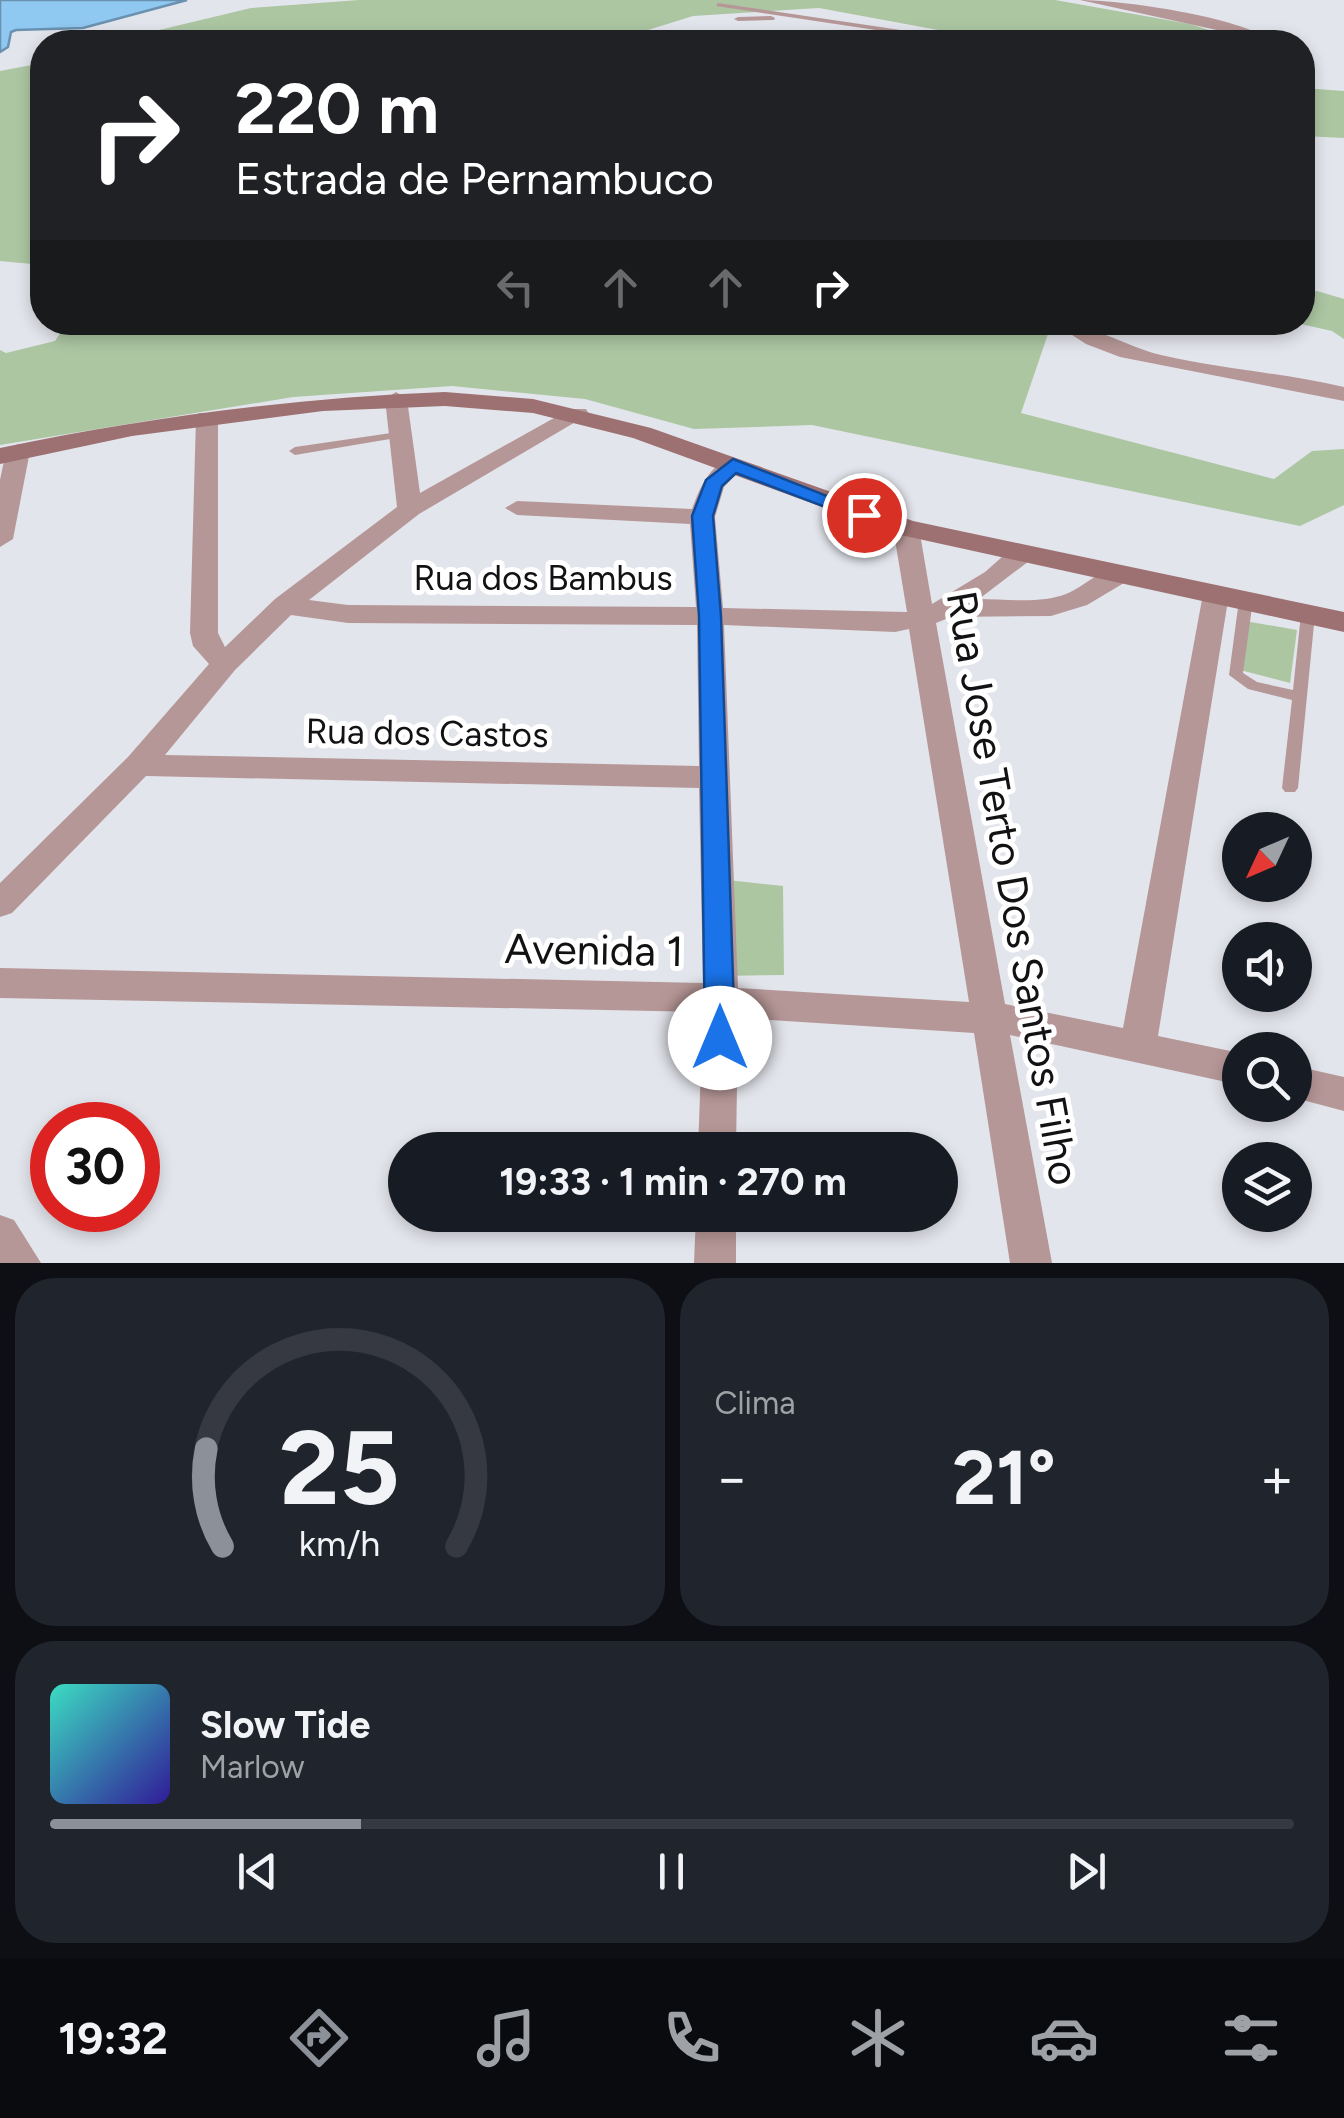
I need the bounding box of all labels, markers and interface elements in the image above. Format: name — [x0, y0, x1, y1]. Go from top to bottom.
text: 220 m — [235, 66, 439, 151]
icon: right — [70, 70, 200, 200]
text: Estrada de Pernambuco — [235, 151, 714, 205]
icon: left — [488, 260, 543, 315]
icon: ahead — [593, 260, 648, 315]
icon: ahead — [698, 260, 753, 315]
icon: right — [803, 260, 858, 315]
pin — [822, 473, 907, 558]
icon: arrive — [837, 488, 892, 543]
street label: Rua dos Bambus — [413, 557, 673, 599]
street label: Rua Jose Terto Dos Santos Filho — [936, 587, 1090, 1189]
street label: Rua dos Castos — [305, 710, 549, 756]
north arrow — [1222, 812, 1312, 902]
map controls — [1222, 812, 1312, 1232]
button: sound — [1222, 922, 1312, 1012]
street label: Avenida 1 — [504, 923, 684, 977]
position arrow — [668, 986, 772, 1090]
button: search — [1222, 1032, 1312, 1122]
speed limit sign: 30 — [30, 1102, 160, 1232]
button: layers — [1222, 1142, 1312, 1232]
text: 19:33 · 1 min · 270 m — [499, 1159, 847, 1205]
text: Clima — [715, 1384, 796, 1422]
text: 25 — [279, 1405, 400, 1530]
text: 21° — [953, 1433, 1056, 1523]
text: − — [715, 1445, 749, 1511]
text: + — [1260, 1445, 1294, 1511]
text: km/h — [299, 1522, 381, 1565]
text: Slow Tide — [200, 1702, 370, 1748]
text: Marlow — [200, 1748, 304, 1786]
icon: previous — [230, 1844, 285, 1899]
icon: pause — [644, 1844, 699, 1899]
icon: next — [1059, 1844, 1114, 1899]
icon: directions — [284, 2003, 354, 2073]
icon: music — [471, 2003, 541, 2073]
icon: phone — [657, 2003, 727, 2073]
icon: climate — [843, 2003, 913, 2073]
icon: car — [1029, 2003, 1099, 2073]
icon: filters — [1216, 2003, 1286, 2073]
text: 19:32 — [58, 2011, 168, 2065]

